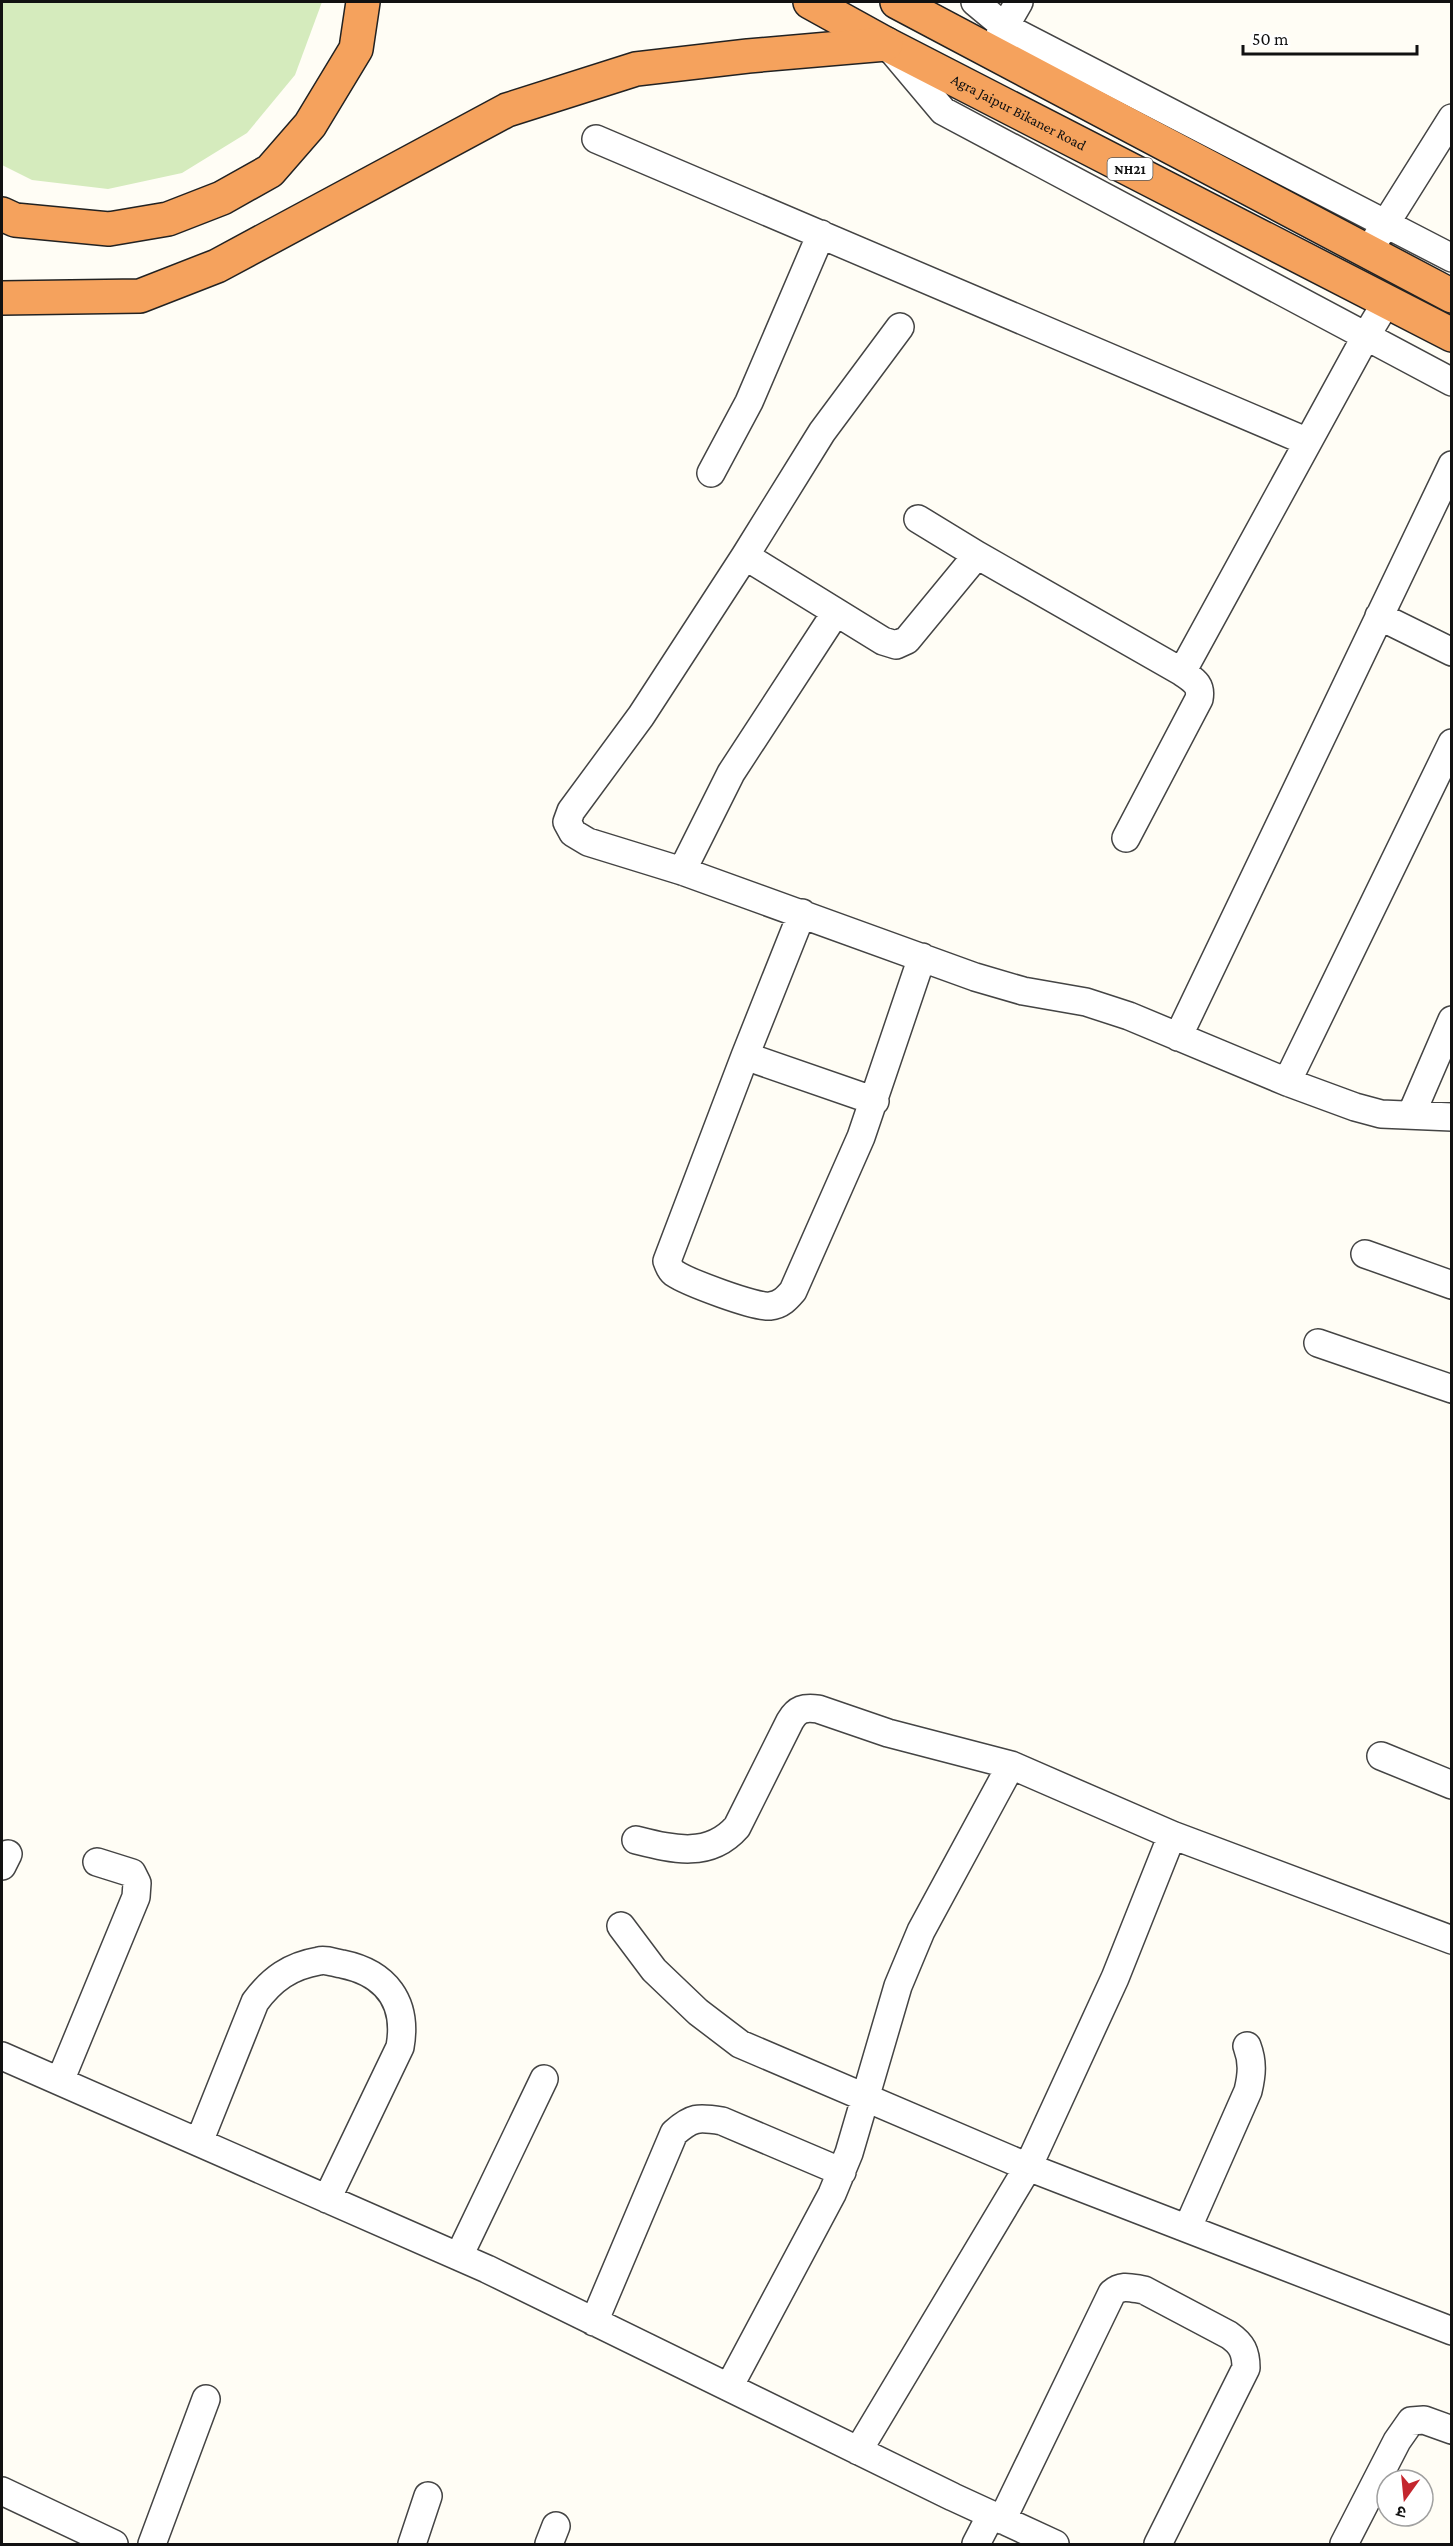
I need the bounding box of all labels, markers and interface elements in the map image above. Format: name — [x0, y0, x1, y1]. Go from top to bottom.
scale bar — [1243, 18, 1417, 56]
text: 50 m — [1252, 29, 1289, 49]
street label: Agra Jaipur Bikaner Road — [949, 71, 1089, 154]
road number: NH21 — [1108, 158, 1152, 180]
north arrow — [1375, 2468, 1435, 2528]
text: उ — [1394, 2502, 1408, 2521]

